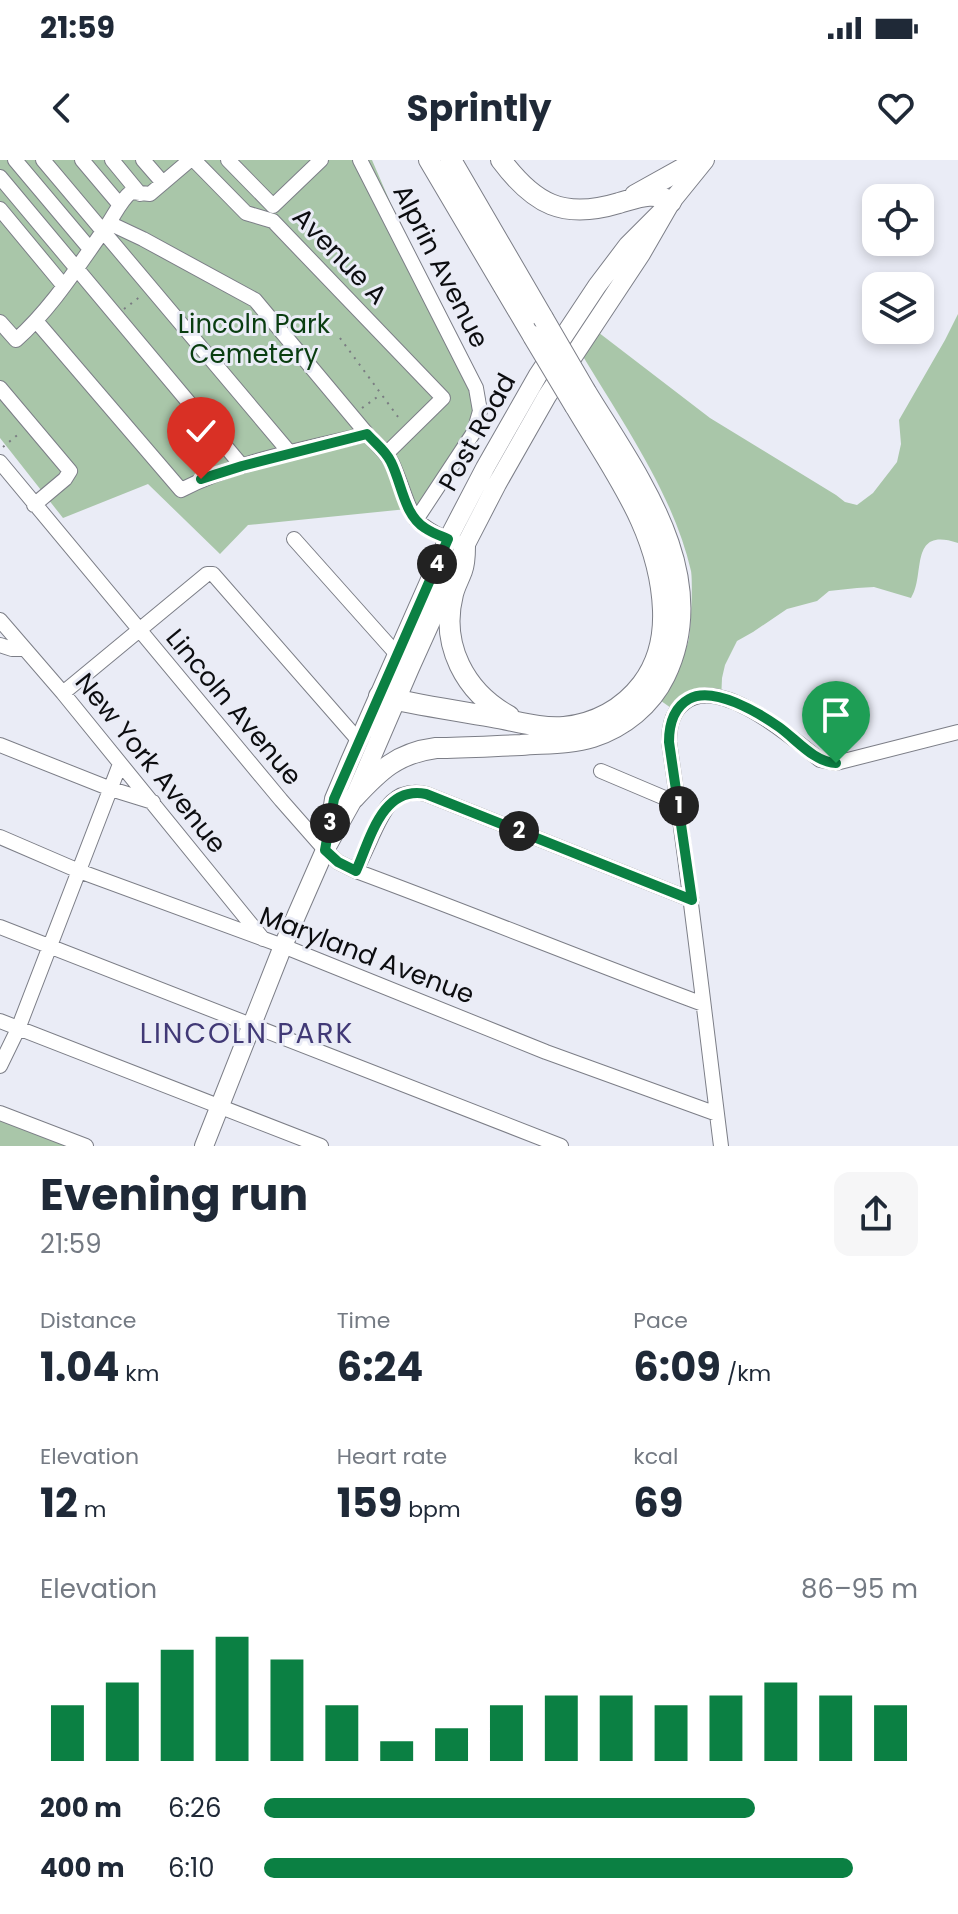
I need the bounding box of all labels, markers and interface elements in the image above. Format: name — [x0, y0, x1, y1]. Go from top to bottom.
text: 21:59 — [40, 6, 115, 49]
text: Sprintly — [407, 83, 551, 134]
icon: back — [40, 86, 84, 130]
icon: heart — [874, 86, 918, 130]
street label: Alprin Avenue — [384, 178, 498, 354]
map controls — [862, 184, 934, 344]
button: locate — [862, 184, 934, 256]
street label: Avenue A — [285, 200, 395, 312]
button: layers — [862, 272, 934, 344]
park label: Lincoln Park Cemetery — [178, 306, 331, 372]
street label: Post Road — [430, 367, 524, 497]
pin — [167, 397, 235, 479]
icon: check — [179, 409, 223, 453]
pin: 4 — [417, 544, 457, 584]
text: 4 — [430, 548, 444, 579]
street label: Lincoln Avenue — [158, 621, 310, 793]
street label: New York Avenue — [67, 665, 235, 861]
pin — [802, 681, 870, 763]
icon: arrive — [814, 693, 858, 737]
pin: 1 — [659, 786, 699, 826]
text: 1 — [675, 790, 683, 821]
pin: 3 — [310, 803, 350, 843]
text: 3 — [323, 807, 337, 838]
pin: 2 — [499, 811, 539, 851]
text: 2 — [513, 815, 525, 846]
street label: Maryland Avenue — [255, 898, 479, 1012]
district label: LINCOLN PARK — [140, 1014, 354, 1053]
text: Evening run — [40, 1164, 308, 1225]
button: share — [834, 1172, 918, 1256]
text: 21:59 — [40, 1226, 102, 1262]
text: Distance — [40, 1305, 136, 1336]
text: Time — [337, 1305, 390, 1336]
text: Pace — [633, 1305, 688, 1336]
text: 1.04 — [40, 1339, 119, 1395]
text: 6:24 — [337, 1339, 423, 1395]
text: 6:09 — [633, 1339, 721, 1395]
text: km — [119, 1358, 159, 1389]
text: /km — [721, 1358, 771, 1389]
text: Elevation — [40, 1441, 139, 1472]
text: Heart rate — [337, 1441, 447, 1472]
text: kcal — [633, 1441, 678, 1472]
text: 12 — [40, 1475, 78, 1531]
text: 159 — [337, 1475, 402, 1531]
text: 69 — [633, 1475, 683, 1531]
text: m — [78, 1494, 106, 1525]
text: bpm — [402, 1494, 461, 1525]
text: Elevation — [40, 1571, 157, 1607]
text: 86–95 m — [801, 1571, 918, 1607]
text: 200 m — [40, 1790, 122, 1826]
text: 6:26 — [168, 1790, 222, 1826]
text: 400 m — [40, 1850, 125, 1886]
text: 6:10 — [168, 1850, 215, 1886]

